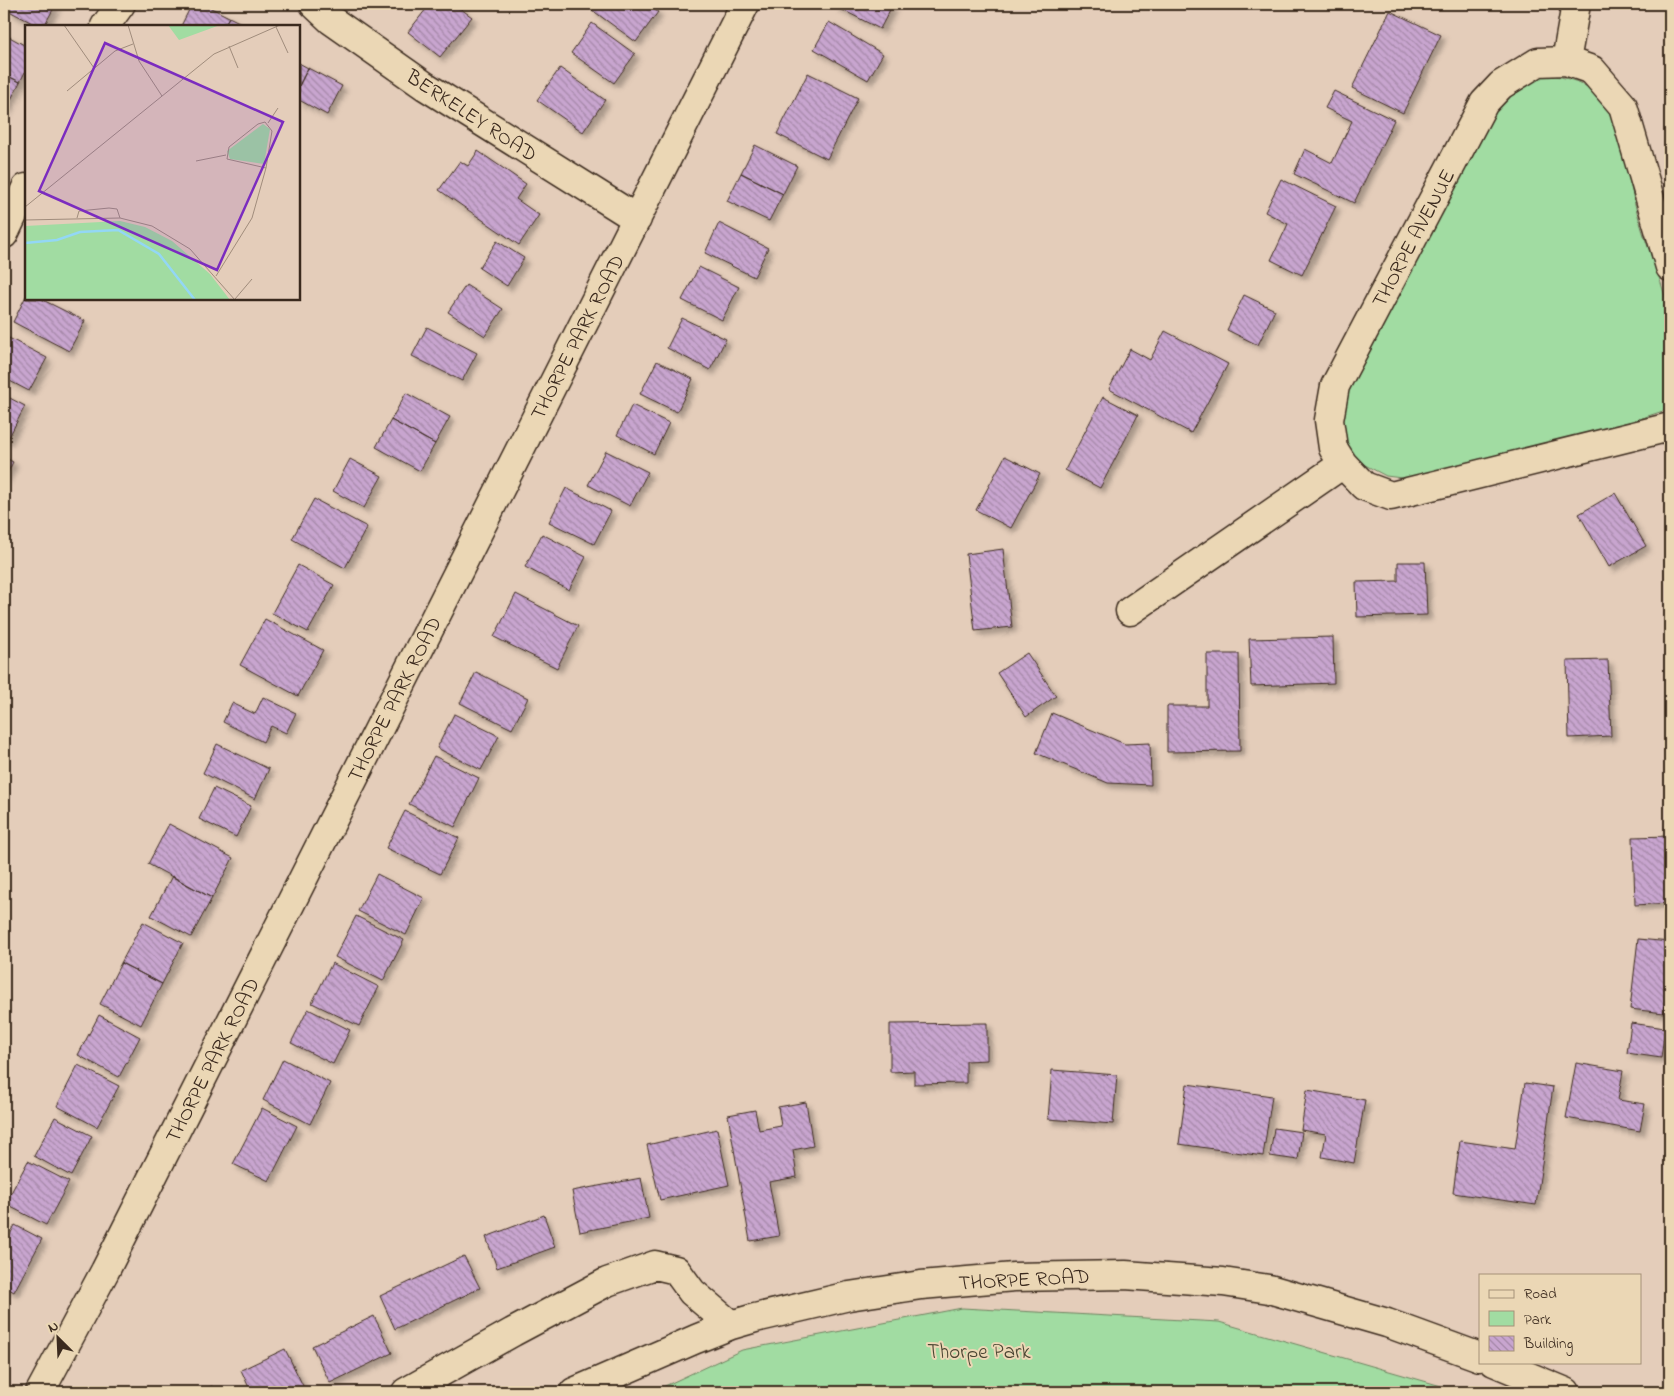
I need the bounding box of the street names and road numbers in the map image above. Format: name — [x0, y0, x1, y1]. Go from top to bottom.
street label: BERKELEY ROAD — [399, 63, 542, 170]
street label: THORPE AVENUE — [1366, 164, 1464, 314]
street label: THORPE PARK ROAD — [524, 250, 633, 426]
street label: THORPE PARK ROAD — [341, 612, 450, 788]
street label: THORPE PARK ROAD — [159, 973, 268, 1149]
street label: THORPE ROAD — [958, 1263, 1090, 1299]

